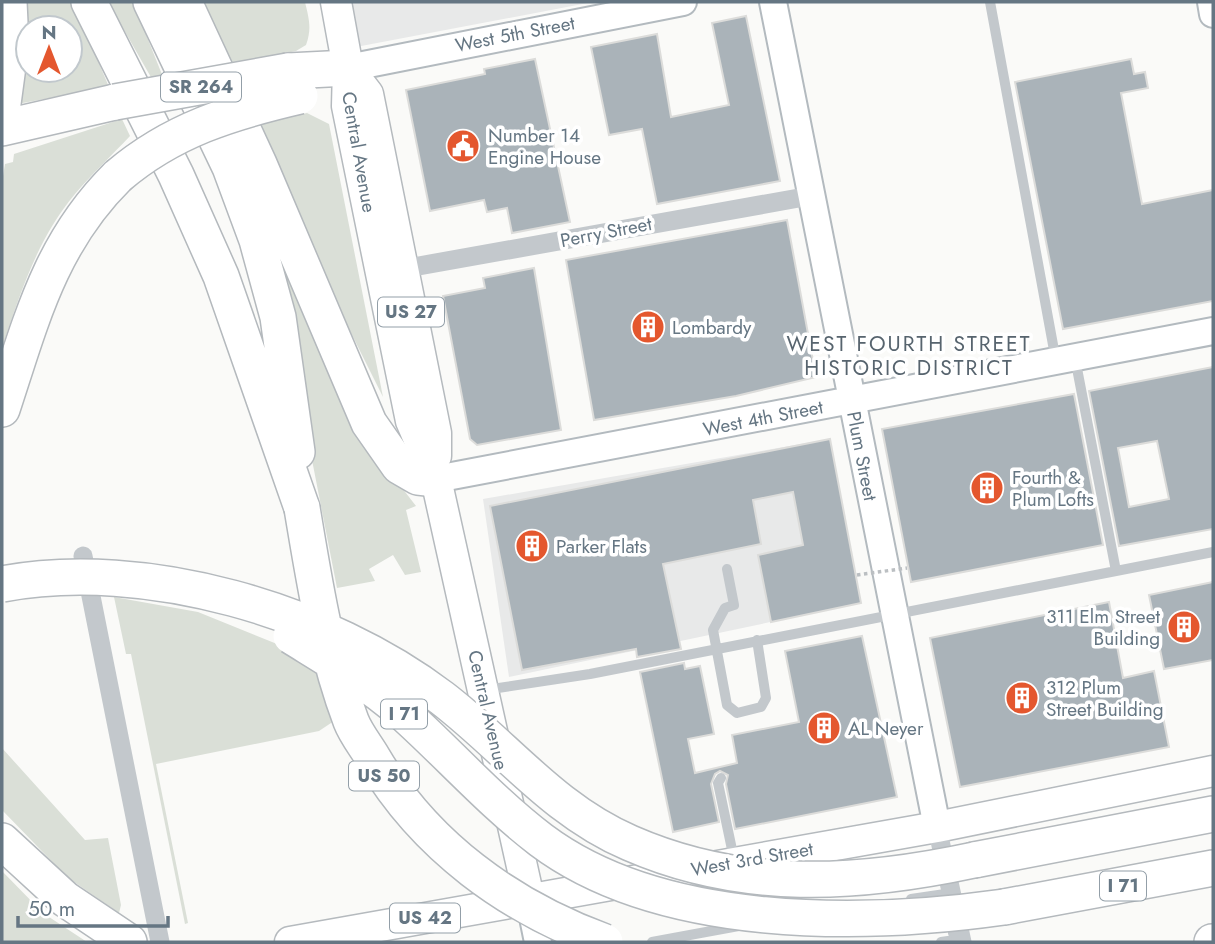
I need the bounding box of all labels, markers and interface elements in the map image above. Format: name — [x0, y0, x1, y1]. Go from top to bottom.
street label: West 5th Street — [453, 9, 578, 59]
north arrow — [14, 14, 84, 84]
text: N — [41, 19, 57, 46]
road number: SR 264 — [161, 72, 241, 102]
street label: Central Avenue — [335, 89, 383, 215]
place label: Number 14 Engine House — [488, 122, 601, 171]
public building icon: Number 14 Engine House — [444, 127, 482, 165]
street label: Perry Street — [558, 210, 654, 254]
road number: US 27 — [378, 298, 444, 326]
building icon: Lombardy — [629, 308, 667, 346]
place label: Lombardy — [672, 314, 752, 341]
district label: WEST FOURTH STREET HISTORIC DISTRICT — [787, 329, 1031, 383]
street label: West 4th Street — [701, 393, 826, 443]
street label: Plum Street — [840, 409, 884, 503]
place label: Fourth & Plum Lofts — [1012, 464, 1094, 513]
building icon: Fourth & Plum Lofts — [968, 469, 1006, 507]
building icon: Parker Flats — [513, 527, 551, 565]
place label: Parker Flats — [556, 533, 647, 560]
place label: 311 Elm Street Building — [1046, 603, 1160, 652]
building icon: 311 Elm Street Building — [1165, 608, 1203, 646]
street label: Central Avenue — [461, 647, 515, 773]
place label: 312 Plum Street Building — [1046, 674, 1164, 723]
building icon: 312 Plum Street Building — [1003, 679, 1041, 717]
road number: I 71 — [381, 700, 427, 728]
building icon: AL Neyer — [805, 709, 843, 747]
place label: AL Neyer — [848, 715, 924, 742]
road number: US 50 — [349, 762, 419, 790]
street label: West 3rd Street — [689, 835, 816, 883]
road number: I 71 — [1100, 872, 1146, 900]
scale bar — [18, 884, 168, 928]
text: 50 m — [28, 894, 75, 924]
road number: US 42 — [390, 903, 460, 932]

